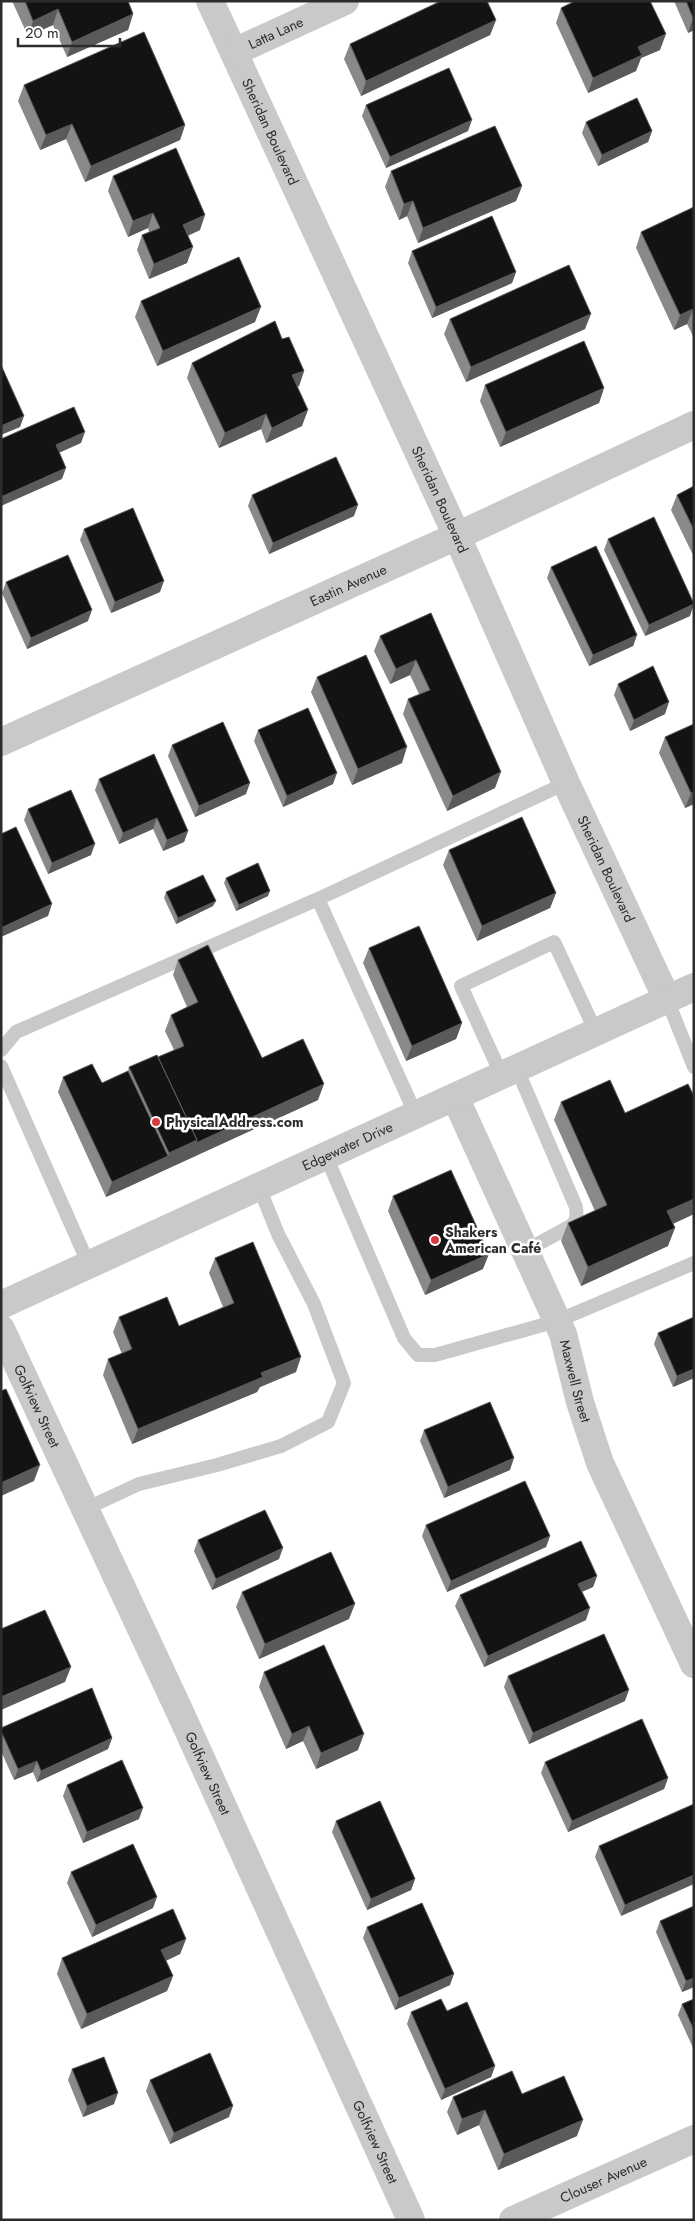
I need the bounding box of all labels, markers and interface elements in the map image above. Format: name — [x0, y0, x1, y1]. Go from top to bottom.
street label: Latta Lane — [245, 12, 306, 54]
scale bar — [18, 15, 120, 47]
text: 20 m — [25, 22, 59, 44]
street label: Sheridan Boulevard — [237, 75, 304, 188]
street label: Sheridan Boulevard — [407, 443, 473, 556]
street label: Eastin Avenue — [307, 559, 390, 611]
street label: Sheridan Boulevard — [573, 812, 640, 926]
place label: PhysicalAddress.com — [166, 1112, 303, 1132]
marker: PhysicalAddress.com — [150, 1116, 162, 1128]
street label: Edgewater Drive — [299, 1117, 396, 1176]
place label: Shakers American Café — [444, 1222, 541, 1258]
marker: Shakers American Café — [429, 1234, 441, 1246]
street label: Maxwell Street — [555, 1338, 596, 1426]
street label: Golfview Street — [9, 1361, 65, 1451]
street label: Golfview Street — [180, 1728, 236, 1819]
street label: Golfview Street — [348, 2097, 403, 2187]
street label: Clouser Avenue — [557, 2151, 650, 2208]

